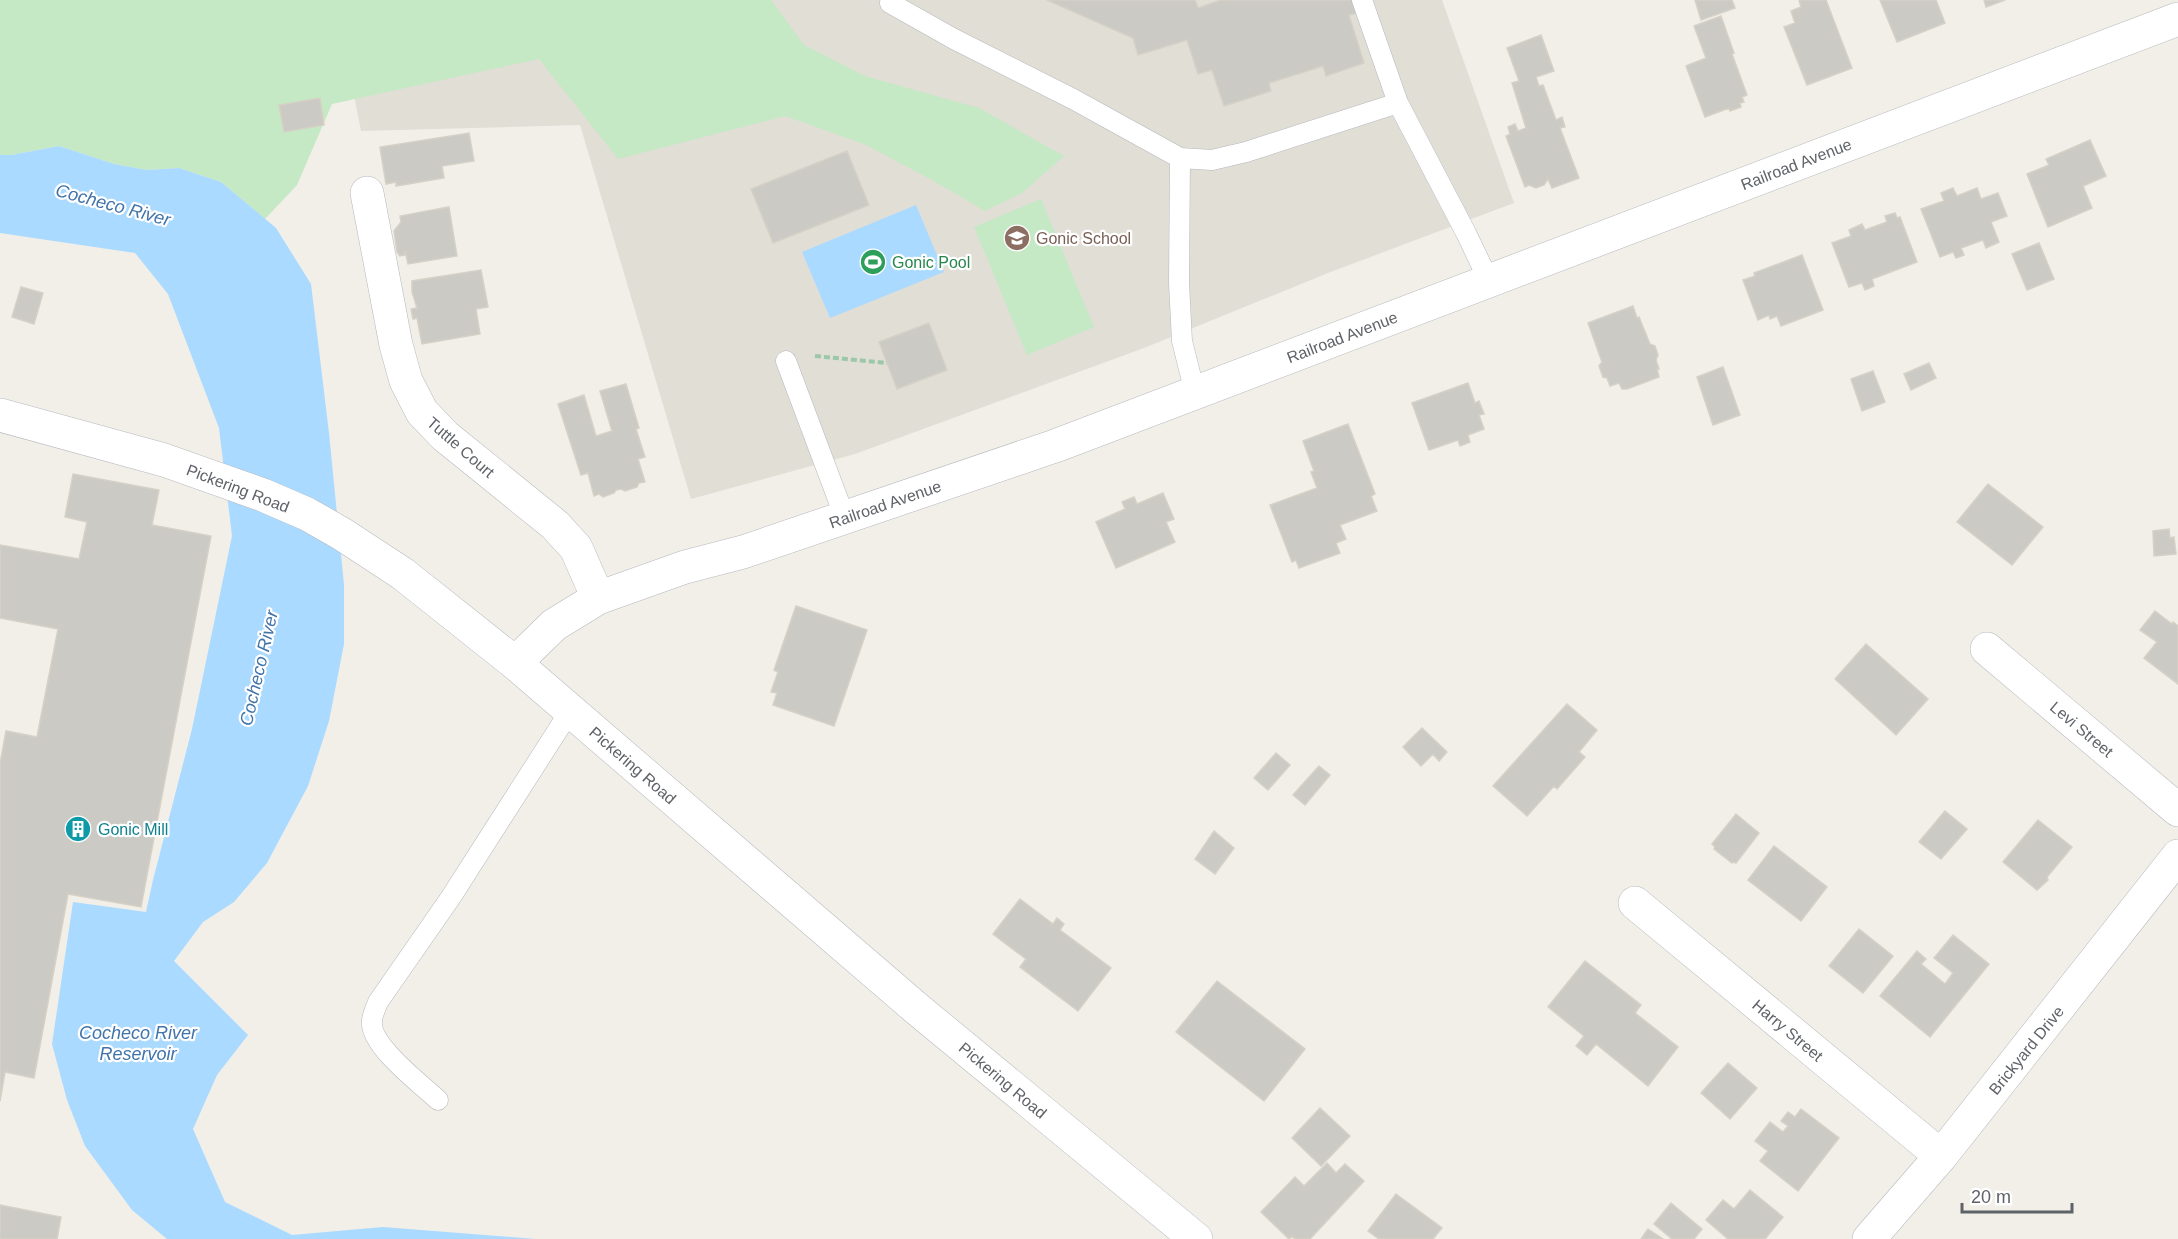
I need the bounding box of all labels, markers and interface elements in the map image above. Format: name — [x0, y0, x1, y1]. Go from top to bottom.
street label: Railroad Avenue — [1738, 136, 1854, 193]
water label: Cocheco River — [53, 180, 174, 230]
school or university icon: Gonic School — [1002, 223, 1032, 253]
place label: Gonic School — [1036, 230, 1131, 247]
sports icon: Gonic Pool — [858, 247, 888, 277]
place label: Gonic Pool — [892, 254, 970, 271]
street label: Railroad Avenue — [1284, 309, 1400, 366]
street label: Tuttle Court — [424, 414, 498, 481]
street label: Pickering Road — [184, 461, 292, 516]
street label: Railroad Avenue — [827, 477, 943, 532]
water label: Cocheco River — [236, 607, 282, 728]
street label: Levi Street — [2047, 698, 2117, 761]
street label: Pickering Road — [586, 723, 679, 807]
building icon: Gonic Mill — [63, 814, 93, 844]
place label: Gonic Mill — [98, 821, 168, 838]
street label: Harry Street — [1749, 996, 1827, 1065]
street label: Brickyard Drive — [1986, 1003, 2067, 1098]
water label: Cocheco River Reservoir — [79, 1023, 198, 1064]
street label: Pickering Road — [956, 1039, 1050, 1122]
scale bar — [1962, 1176, 2072, 1214]
text: 20 m — [1971, 1187, 2011, 1207]

